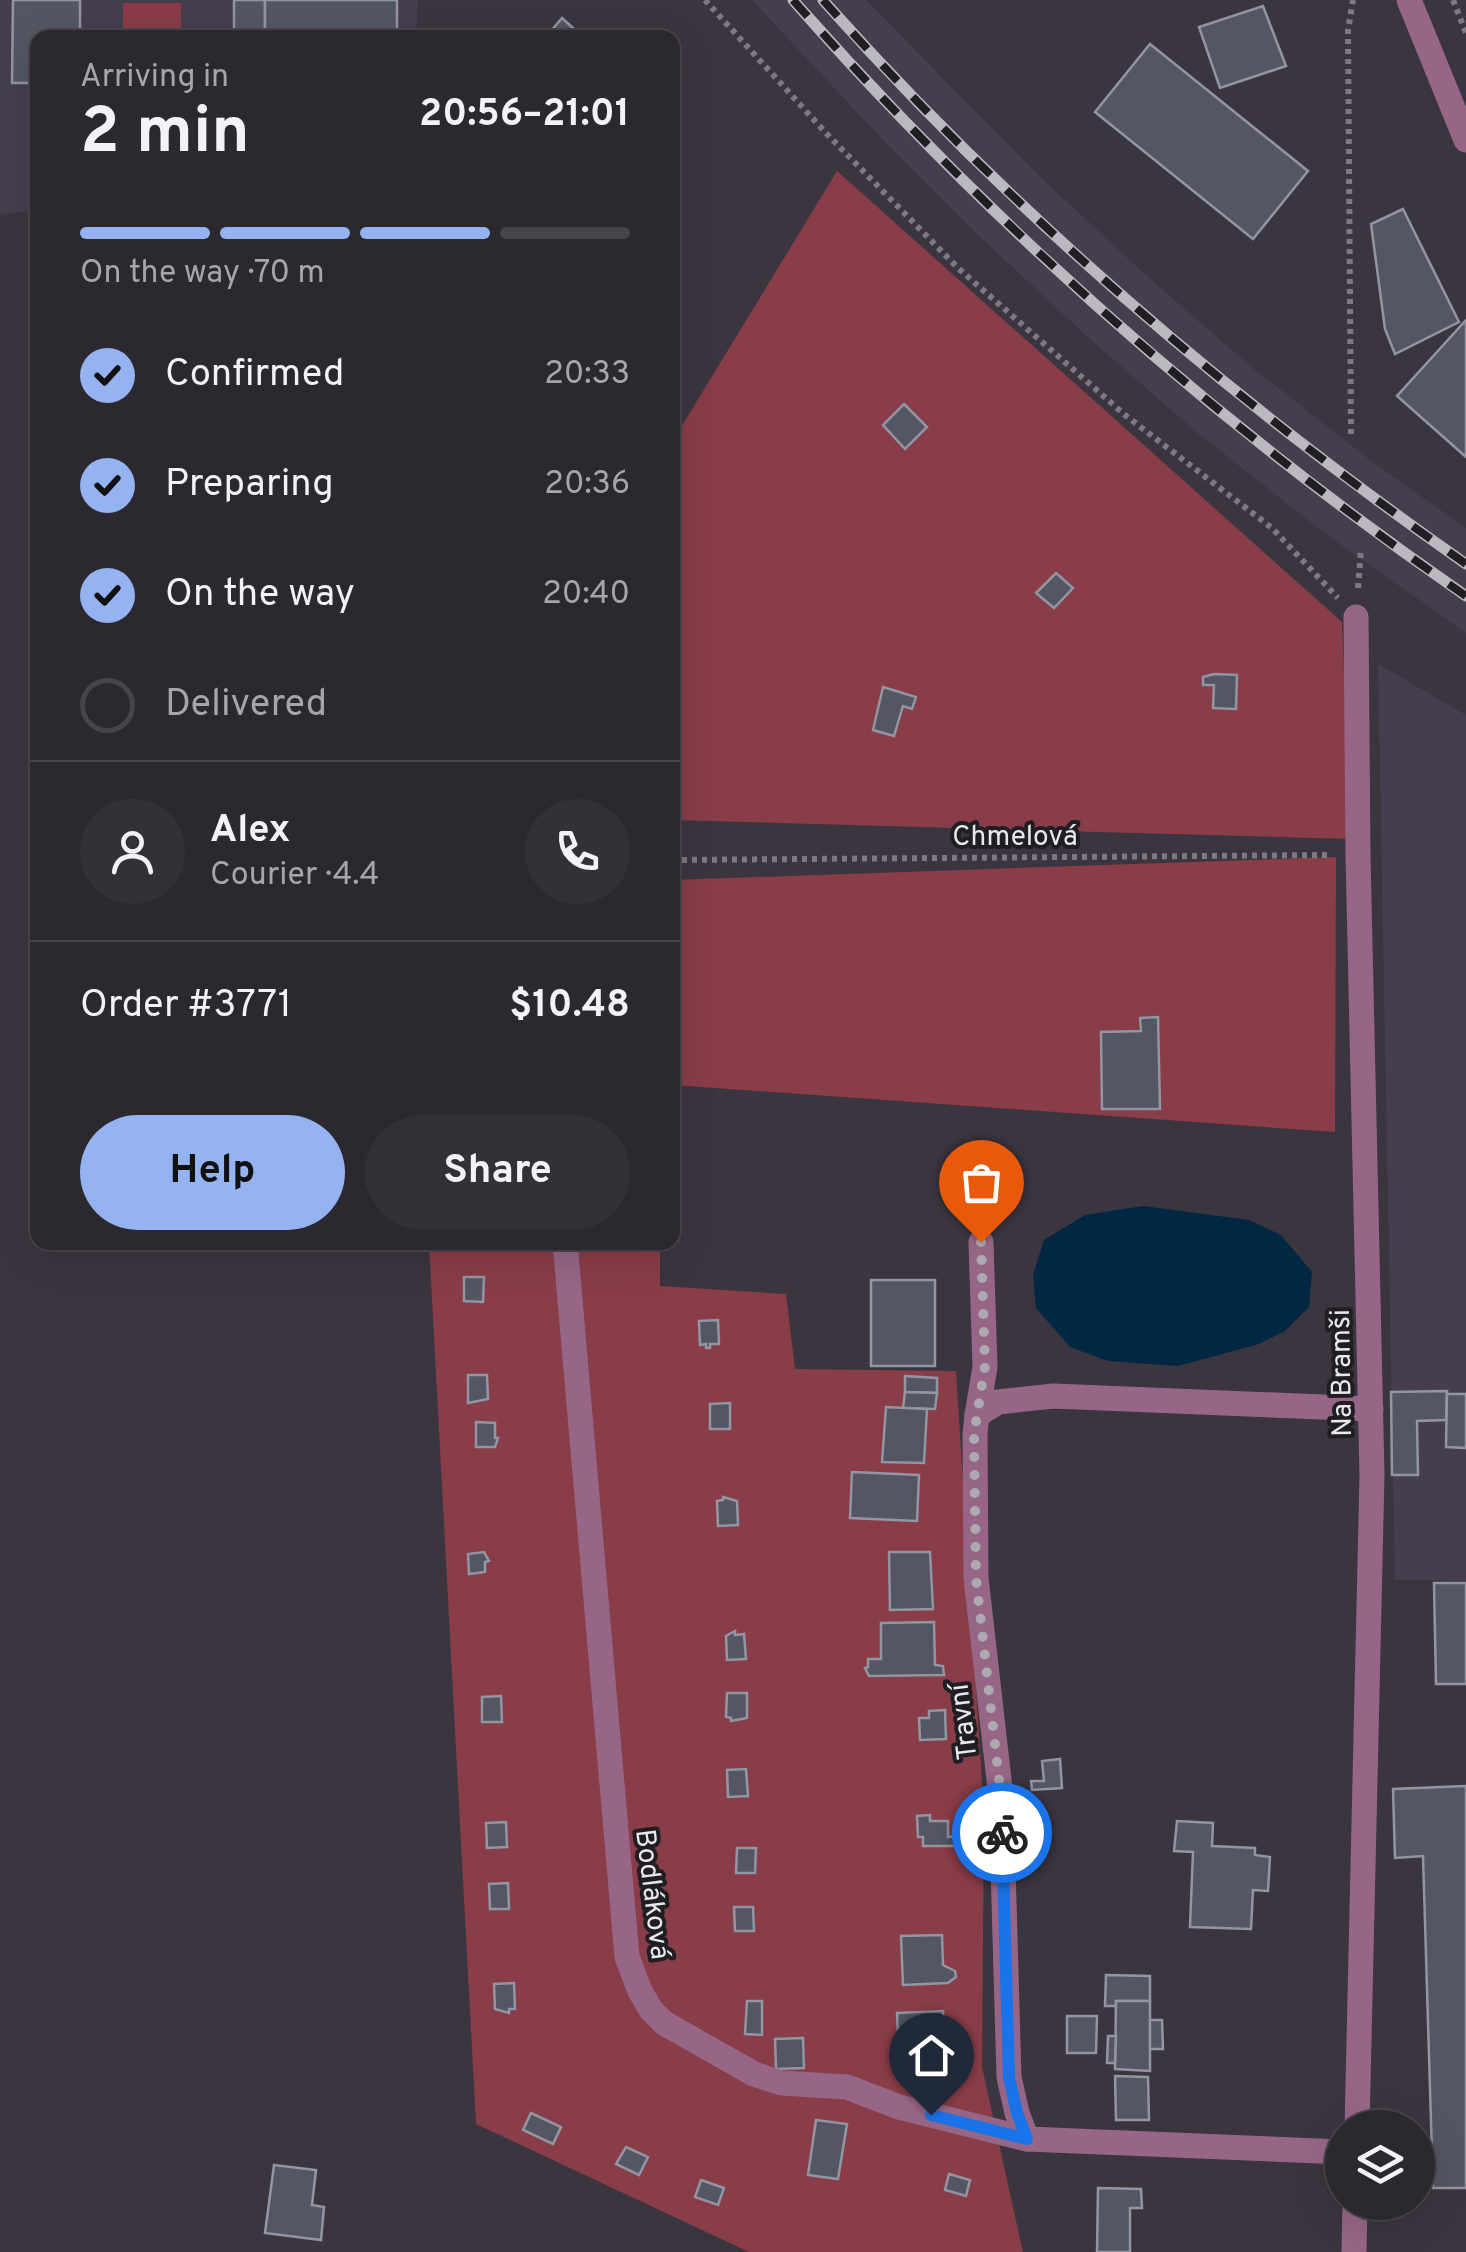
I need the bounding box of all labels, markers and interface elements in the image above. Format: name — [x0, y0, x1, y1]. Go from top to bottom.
text: Arriving in — [80, 58, 229, 98]
text: 20:56–21:01 — [419, 91, 630, 140]
text: 2 min — [80, 94, 250, 176]
text: On the way · 70 m — [80, 254, 325, 294]
icon: check — [80, 348, 135, 403]
text: Confirmed — [165, 351, 344, 400]
text: 20:33 — [544, 355, 630, 395]
icon: check — [80, 458, 135, 513]
text: Preparing — [165, 461, 334, 510]
text: 20:36 — [544, 465, 630, 505]
icon: check — [80, 568, 135, 623]
text: On the way — [165, 571, 355, 620]
text: 20:40 — [542, 575, 630, 615]
text: Delivered — [165, 681, 327, 730]
button: person — [80, 799, 185, 904]
button: phone — [525, 799, 630, 904]
text: Alex — [210, 807, 290, 856]
street label: Chmelová — [952, 820, 1078, 856]
text: Courier · 4.4 — [210, 856, 379, 896]
text: Order #3771 — [80, 982, 292, 1031]
text: $10.48 — [509, 982, 630, 1031]
button: Help — [80, 1115, 345, 1230]
button: Share — [365, 1115, 630, 1230]
pin — [939, 1140, 1024, 1243]
icon: bag — [954, 1155, 1009, 1210]
street label: Na Bramši — [1324, 1309, 1362, 1437]
street label: Travní — [942, 1679, 987, 1762]
courier — [952, 1783, 1052, 1883]
icon: bike — [975, 1806, 1030, 1861]
street label: Bodláková — [625, 1827, 677, 1962]
pin — [889, 2013, 974, 2116]
icon: home — [904, 2028, 959, 2083]
map controls — [1325, 2110, 1435, 2220]
button: layers — [1325, 2110, 1435, 2220]

